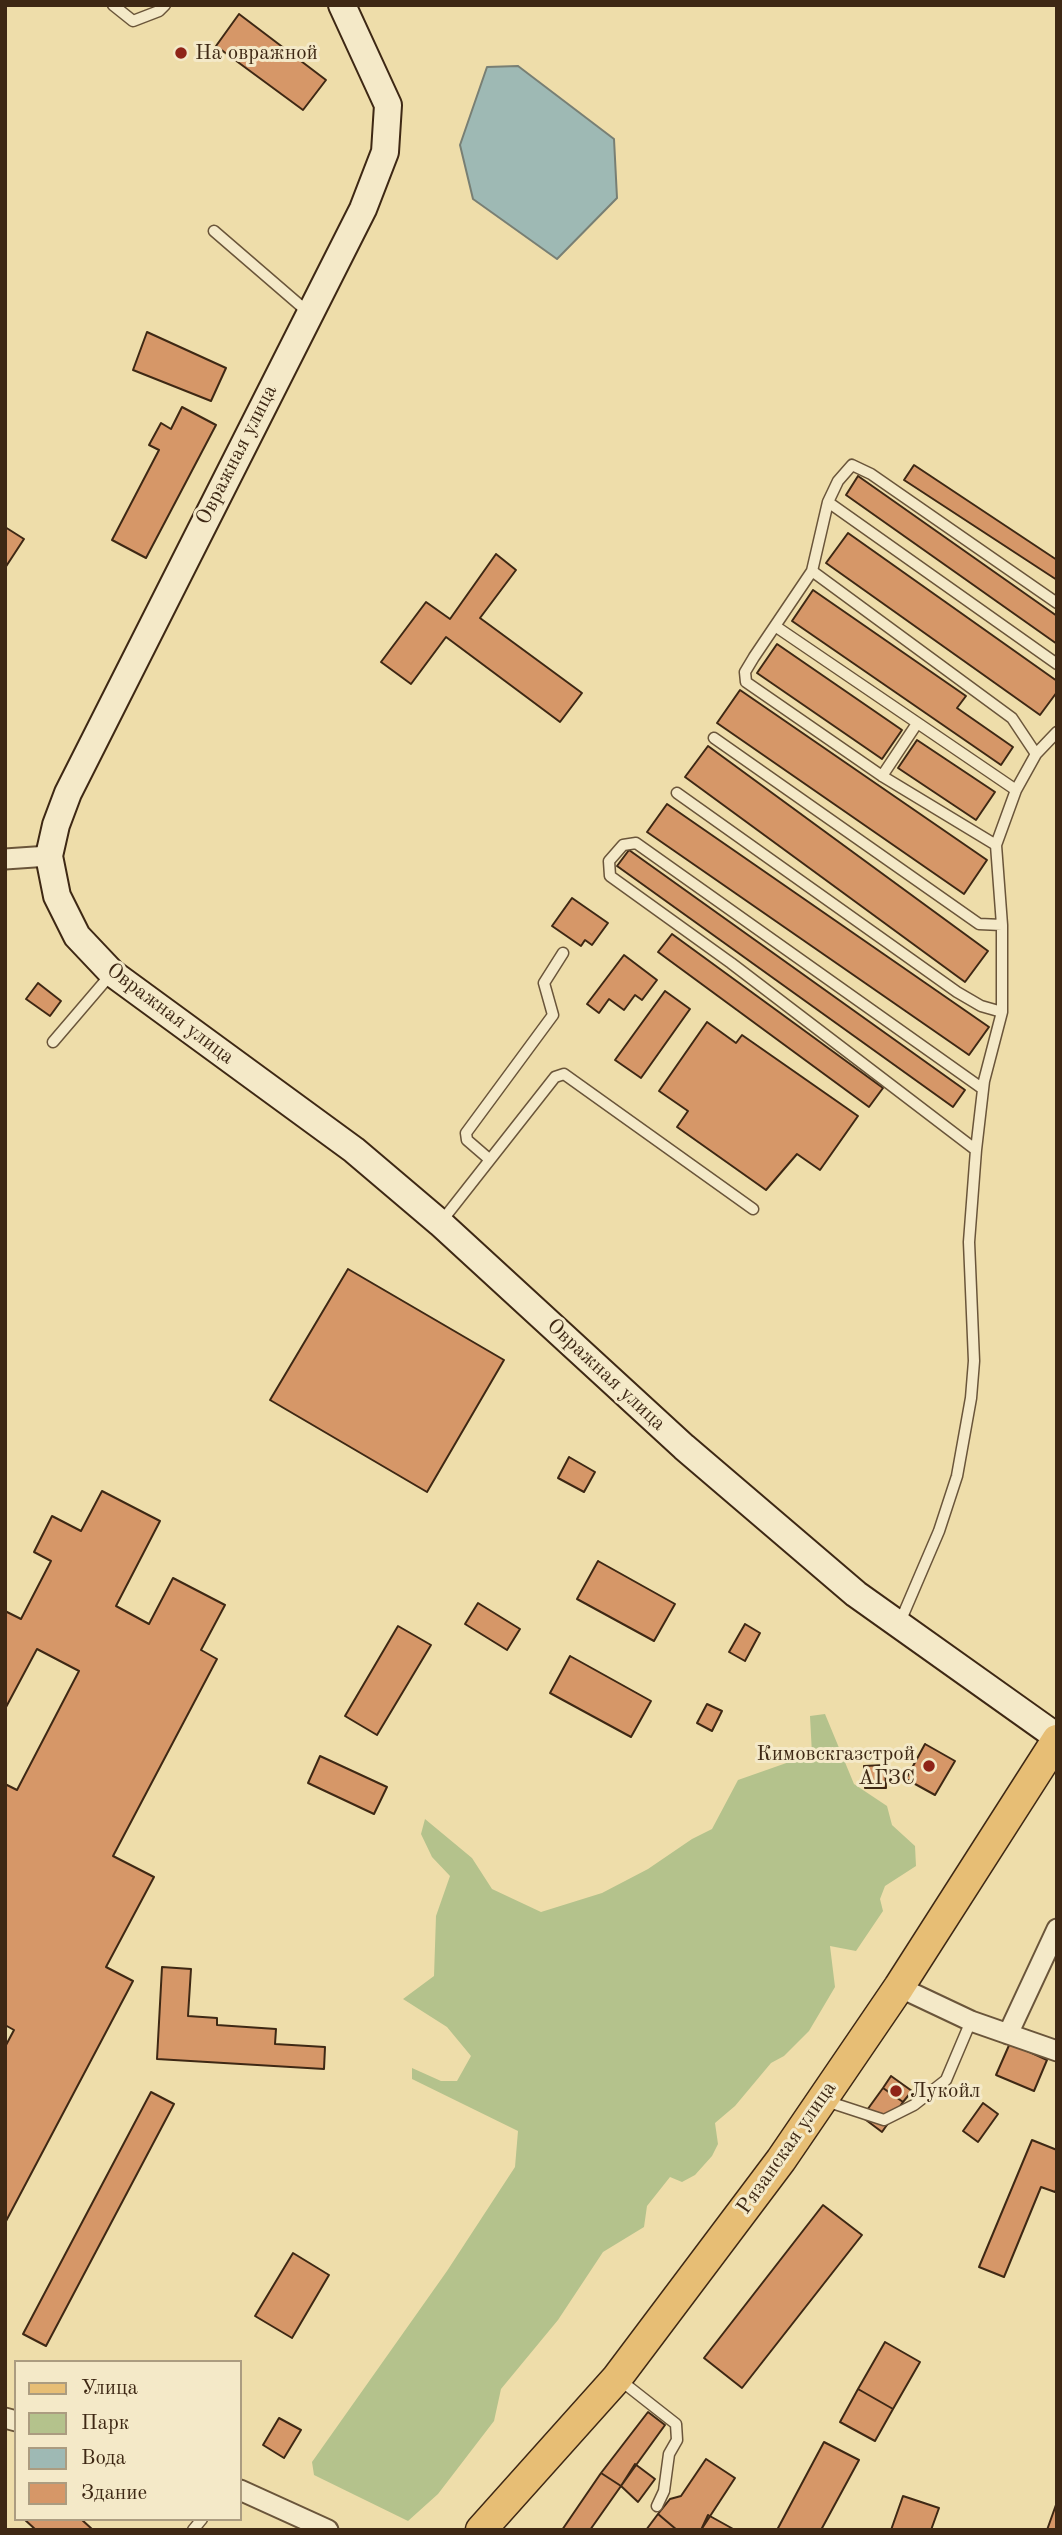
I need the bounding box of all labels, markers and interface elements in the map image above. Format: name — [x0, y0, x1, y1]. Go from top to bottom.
place label: На овражной — [195, 40, 318, 66]
marker: На овражной — [173, 45, 189, 61]
street label: Овражная улица — [191, 381, 283, 529]
street label: Овражная улица — [101, 958, 239, 1070]
street label: Овражная улица — [541, 1313, 671, 1437]
place label: Кимовскгазстрой АГЗС — [756, 1741, 915, 1791]
marker: Кимовскгазстрой АГЗС — [921, 1758, 937, 1774]
street label: Рязанская улица — [732, 2077, 842, 2219]
place label: Лукойл — [910, 2078, 980, 2104]
marker: Лукойл — [888, 2083, 904, 2099]
legend — [14, 2360, 242, 2521]
text: Улица — [81, 2378, 138, 2399]
text: Парк — [81, 2413, 129, 2434]
text: Вода — [81, 2448, 126, 2469]
text: Здание — [81, 2483, 147, 2504]

